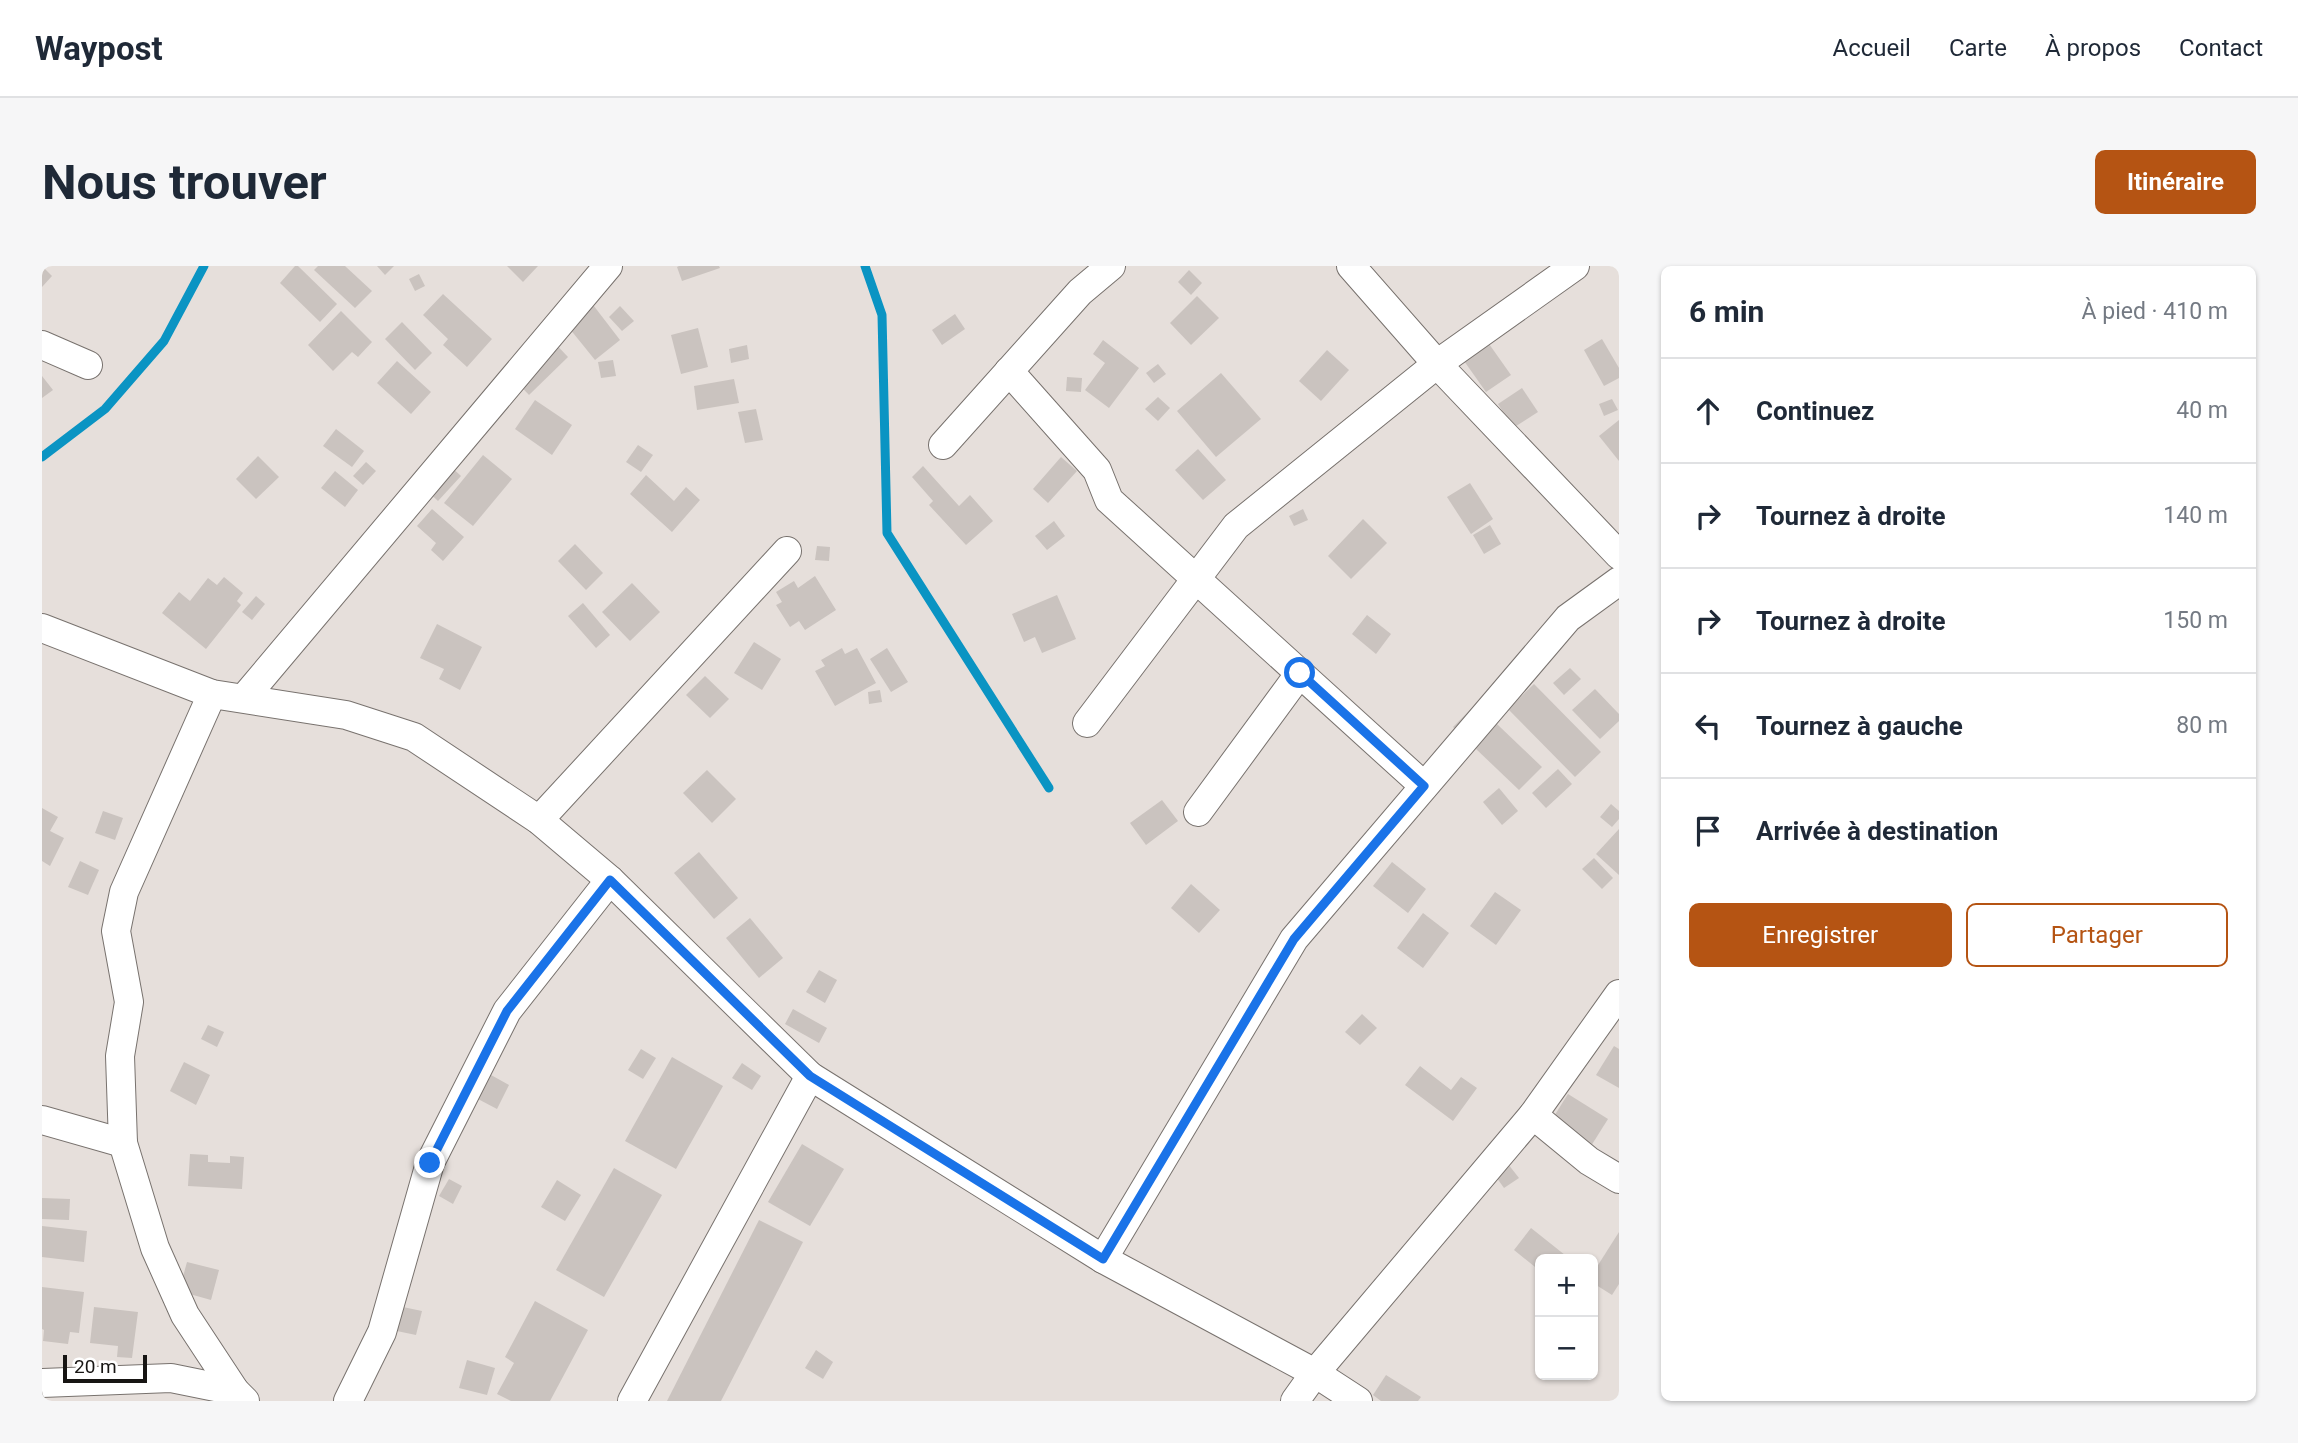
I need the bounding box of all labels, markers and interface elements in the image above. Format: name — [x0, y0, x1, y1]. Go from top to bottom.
text: Waypost — [35, 29, 163, 68]
text: Accueil — [1832, 34, 1911, 62]
text: Carte — [1949, 34, 2007, 62]
text: À propos — [2045, 34, 2141, 62]
text: Contact — [2179, 34, 2263, 62]
button: Itinéraire — [2095, 150, 2256, 214]
text: Nous trouver — [42, 154, 327, 211]
text: 6 min — [1689, 294, 1764, 329]
text: À pied · 410 m — [2082, 298, 2228, 325]
icon: ahead — [1689, 392, 1727, 430]
text: Continuez — [1756, 396, 1874, 426]
text: 40 m — [2176, 397, 2228, 424]
icon: right — [1689, 497, 1727, 535]
text: Tournez à droite — [1756, 501, 1946, 531]
text: 140 m — [2163, 502, 2228, 529]
icon: right — [1689, 602, 1727, 640]
text: Tournez à droite — [1756, 606, 1946, 636]
text: 150 m — [2163, 607, 2228, 634]
route start — [1284, 657, 1315, 688]
icon: left — [1689, 707, 1727, 745]
text: Tournez à gauche — [1756, 711, 1963, 741]
text: 80 m — [2176, 712, 2228, 739]
icon: arrive — [1689, 812, 1727, 850]
text: Arrivée à destination — [1756, 816, 1998, 846]
button: Enregistrer — [1689, 903, 1952, 967]
button: Partager — [1966, 903, 2228, 967]
route end — [414, 1147, 445, 1178]
map controls — [1535, 1254, 1598, 1380]
button: + — [1535, 1254, 1598, 1317]
button: − — [1535, 1317, 1598, 1380]
scale bar — [63, 1352, 147, 1384]
text: 20 m — [74, 1355, 117, 1378]

